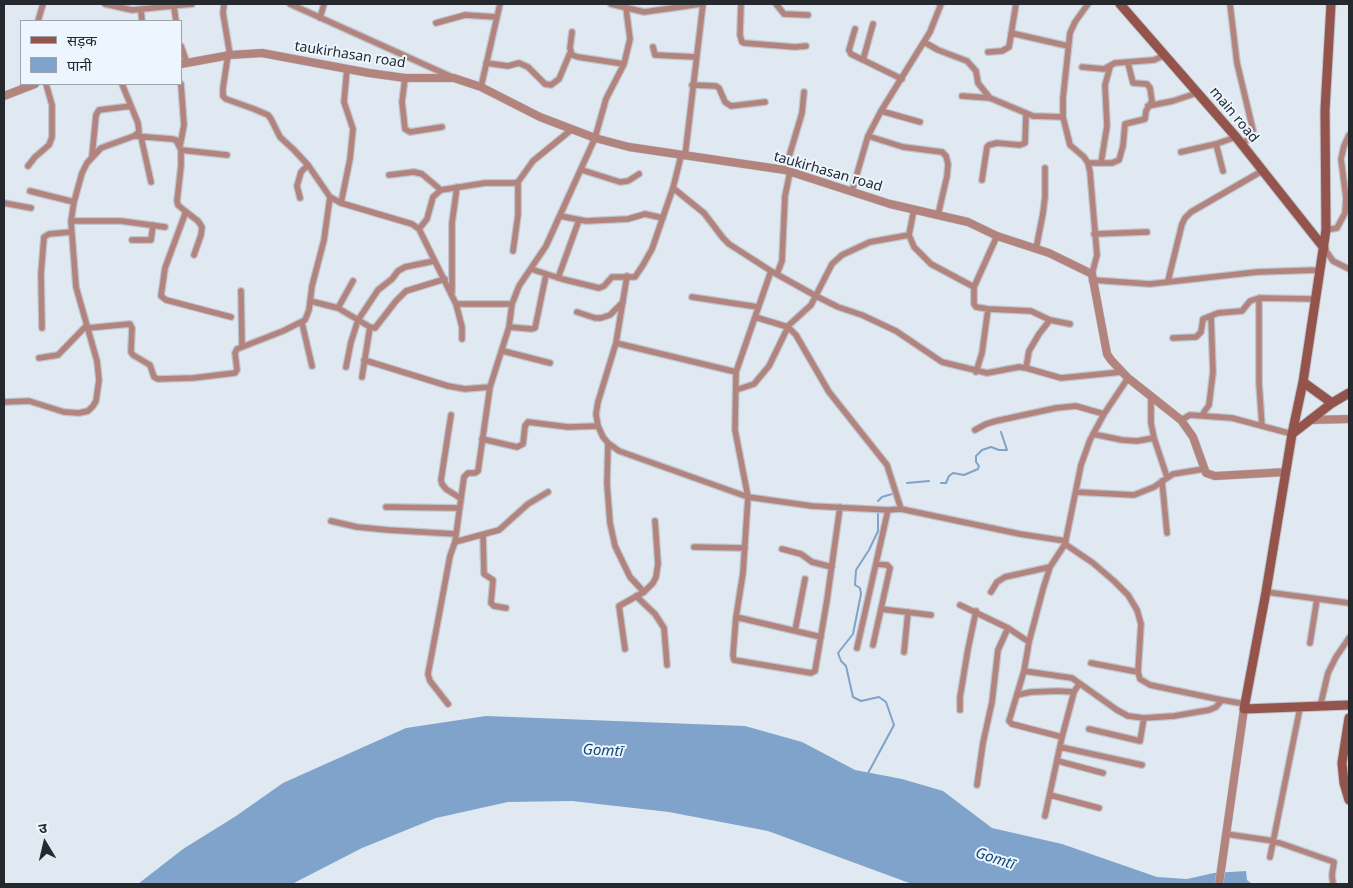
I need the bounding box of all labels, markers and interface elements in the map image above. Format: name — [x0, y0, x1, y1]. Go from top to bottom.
legend — [20, 20, 182, 85]
text: सड़क — [67, 30, 97, 50]
street label: taukirhasan road — [293, 38, 407, 72]
text: पानी — [67, 55, 92, 75]
street label: main road — [1206, 84, 1262, 146]
street label: taukirhasan road — [772, 148, 884, 196]
water label: Gomtī — [582, 741, 624, 761]
north arrow — [20, 818, 70, 868]
text: उ — [37, 818, 48, 838]
water label: Gomtī — [973, 844, 1017, 874]

